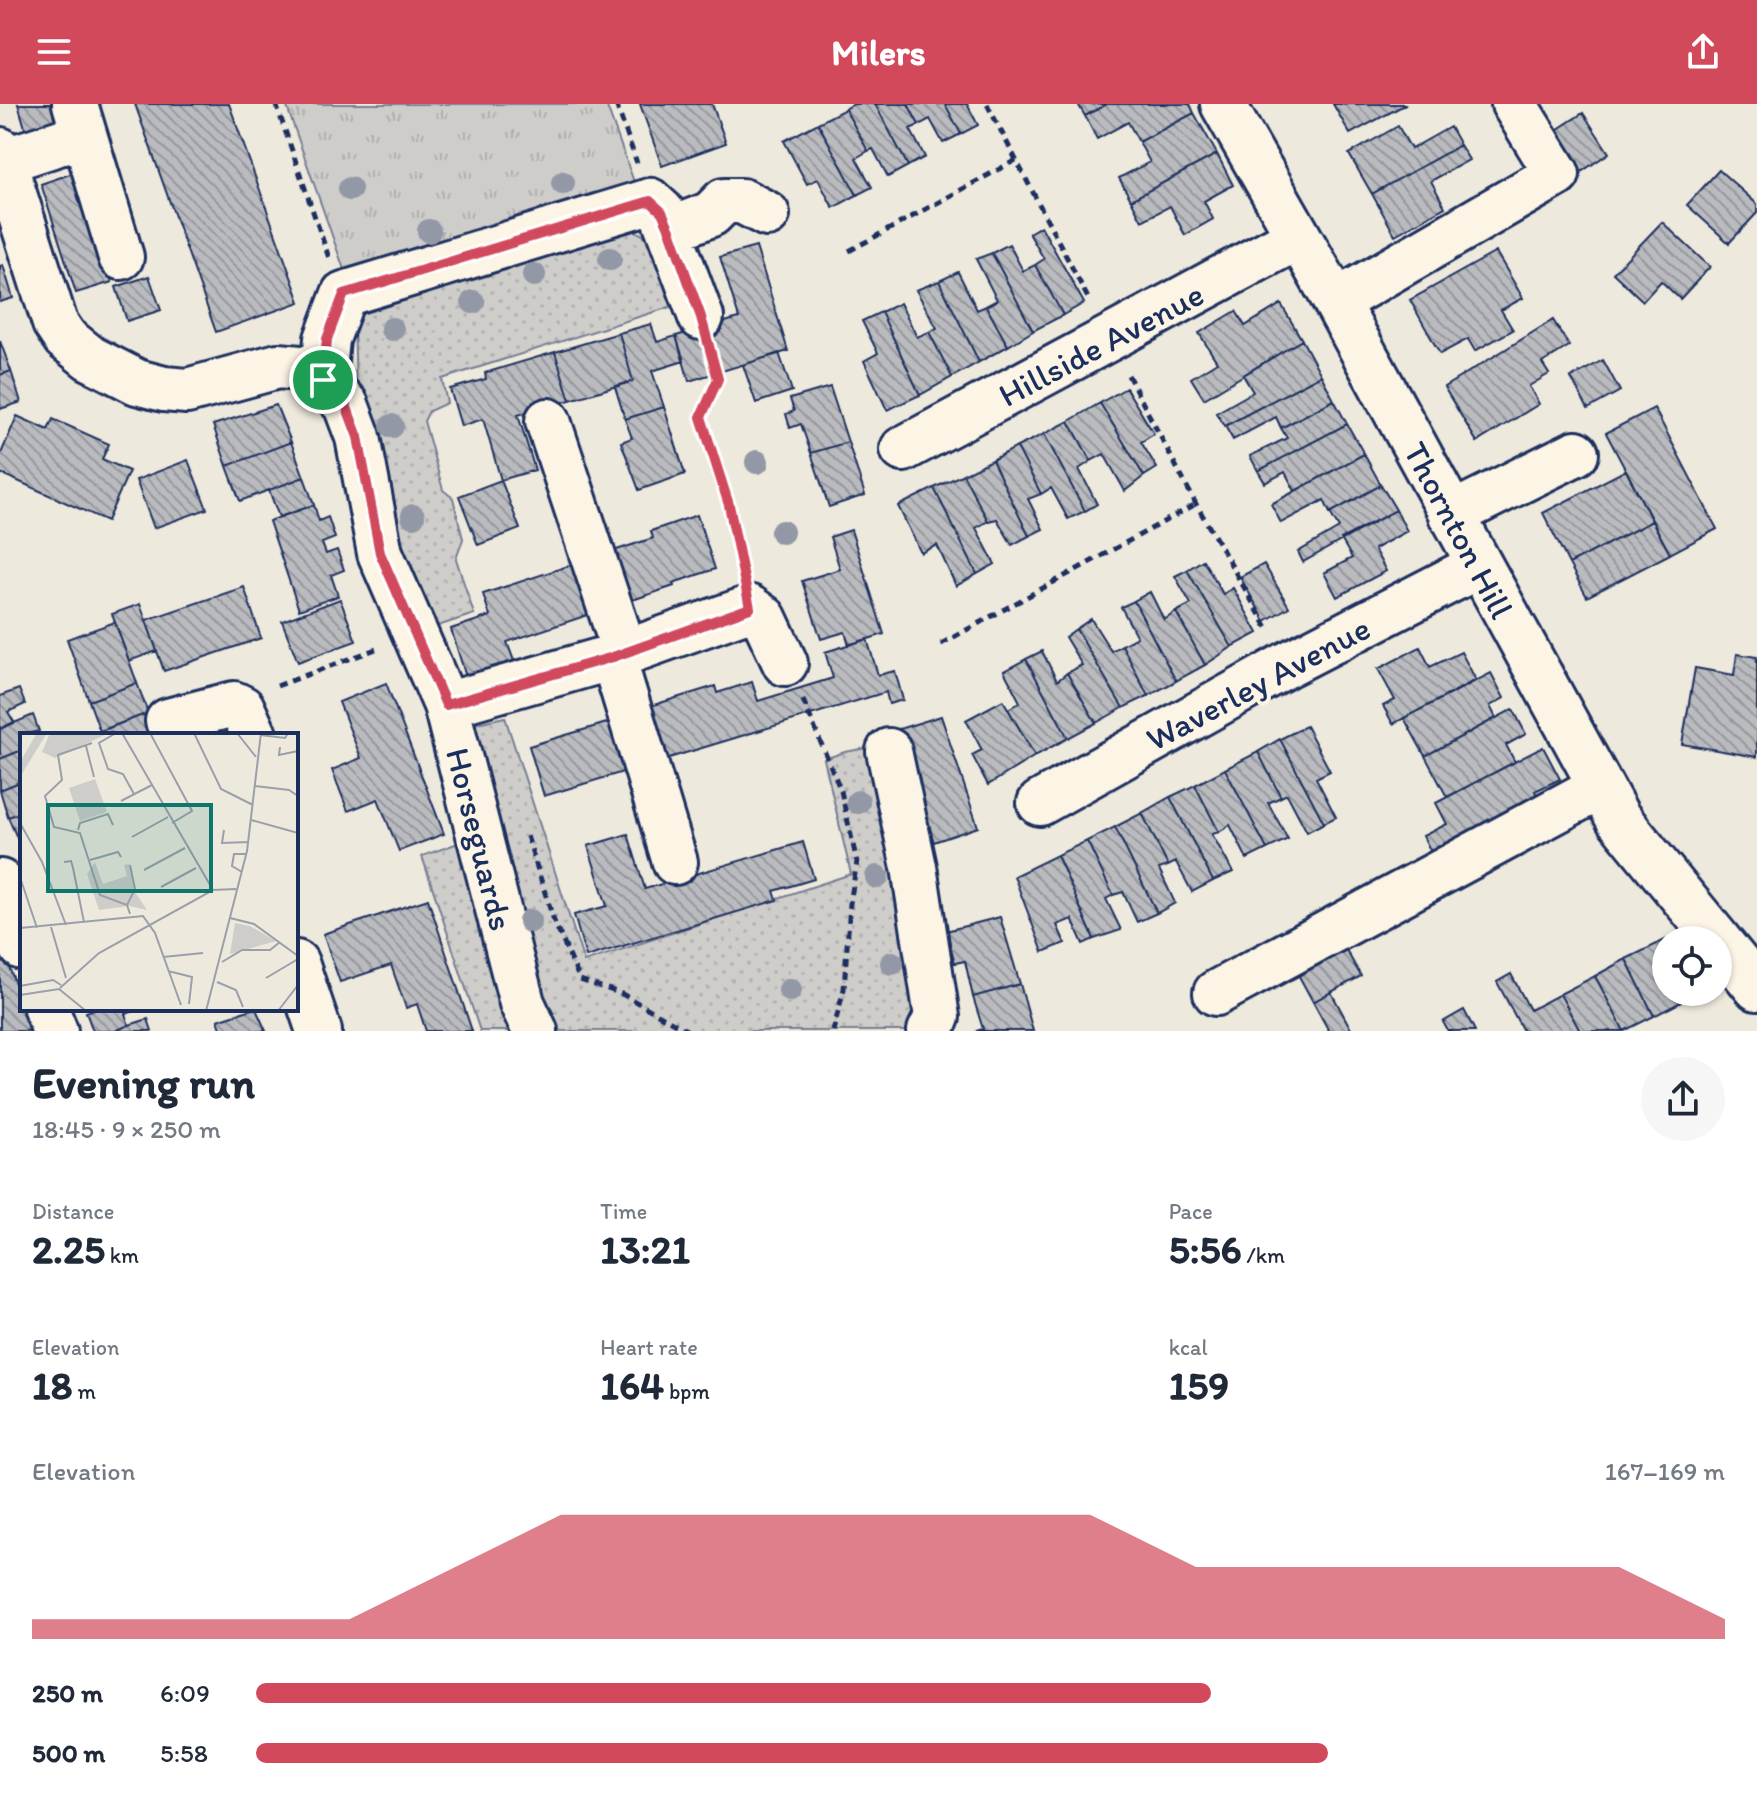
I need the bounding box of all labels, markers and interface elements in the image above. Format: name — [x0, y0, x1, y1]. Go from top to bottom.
icon: menu — [32, 30, 76, 74]
icon: share — [1681, 30, 1725, 74]
text: Milers — [831, 31, 926, 74]
street label: Hillside Avenue — [992, 273, 1211, 416]
pin — [289, 346, 357, 414]
icon: arrive — [301, 358, 345, 402]
street label: Thornton Hill — [1395, 435, 1522, 626]
street label: Waverley Avenue — [1139, 607, 1377, 760]
inset map — [20, 733, 298, 1011]
street label: Horseguards — [437, 744, 522, 935]
map controls — [1652, 926, 1732, 1006]
button: locate — [1652, 926, 1732, 1006]
text: Evening run — [32, 1056, 255, 1109]
button: share — [1641, 1057, 1725, 1141]
text: 18:45 · 9 × 250 m — [32, 1113, 221, 1145]
text: Distance — [32, 1198, 114, 1225]
text: Time — [600, 1198, 647, 1225]
text: Pace — [1169, 1198, 1213, 1225]
text: 2.25 — [32, 1225, 105, 1273]
text: 13:21 — [600, 1225, 690, 1273]
text: 5:56 — [1169, 1225, 1242, 1273]
text: km — [105, 1242, 139, 1269]
text: /km — [1242, 1242, 1285, 1269]
text: Elevation — [32, 1334, 119, 1361]
text: Heart rate — [600, 1334, 698, 1361]
text: kcal — [1169, 1334, 1208, 1361]
text: 18 — [32, 1361, 72, 1409]
text: 164 — [600, 1361, 664, 1409]
text: 159 — [1169, 1361, 1229, 1409]
text: m — [72, 1378, 96, 1405]
text: bpm — [664, 1378, 710, 1405]
text: Elevation — [32, 1455, 135, 1487]
text: 167–169 m — [1605, 1455, 1725, 1487]
text: 250 m — [32, 1677, 103, 1709]
text: 6:09 — [160, 1677, 210, 1709]
text: 500 m — [32, 1737, 105, 1769]
text: 5:58 — [160, 1737, 208, 1769]

